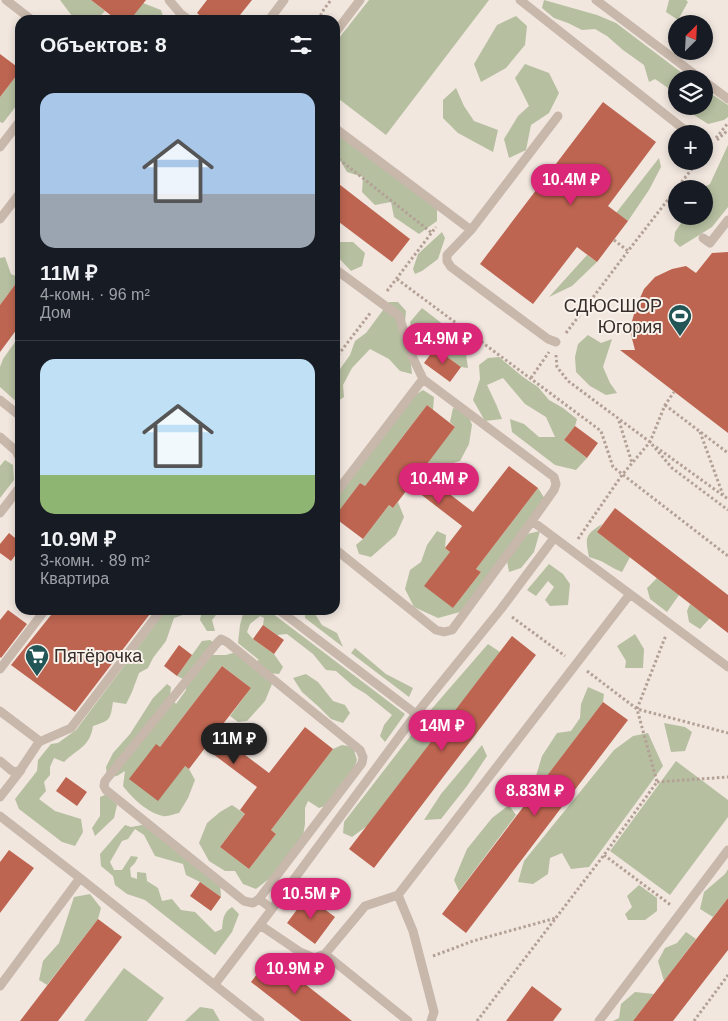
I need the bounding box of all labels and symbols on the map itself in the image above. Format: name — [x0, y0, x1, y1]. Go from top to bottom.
north arrow — [668, 15, 712, 60]
pin: 10.4M ₽ — [525, 164, 617, 206]
place label: СДЮСШОР Югория — [564, 296, 662, 337]
sports icon: СДЮСШОР Югория — [667, 303, 693, 337]
pin: 14.9M ₽ — [397, 322, 489, 365]
pin: 10.4M ₽ — [393, 462, 485, 505]
supermarket icon: Пятёрочка — [24, 643, 50, 677]
place label: Пятёрочка — [54, 646, 143, 666]
pin: 14M ₽ — [407, 710, 477, 752]
pin: 11M ₽ — [199, 722, 269, 765]
pin: 8.83M ₽ — [489, 774, 581, 817]
pin: 10.5M ₽ — [265, 878, 357, 920]
pin: 10.9M ₽ — [249, 952, 341, 995]

